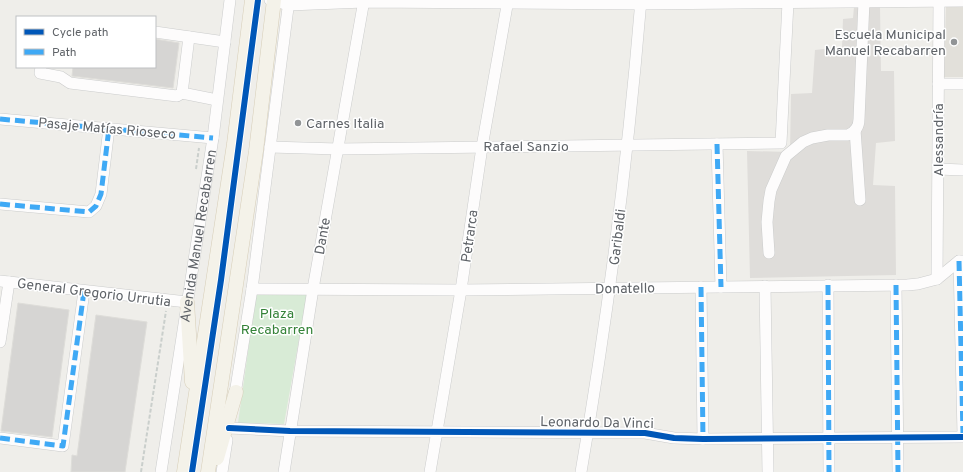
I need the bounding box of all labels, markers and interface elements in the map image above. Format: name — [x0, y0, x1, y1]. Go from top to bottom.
legend — [16, 16, 156, 68]
text: Cycle path — [52, 25, 109, 41]
place label: Escuela Municipal Manuel Recabarren — [825, 27, 946, 60]
marker: Escuela Municipal Manuel Recabarren — [949, 37, 959, 47]
text: Path — [52, 45, 77, 61]
street label: Alessandría — [931, 103, 948, 177]
street label: Pasaje Matías Rioseco — [37, 115, 177, 144]
place label: Carnes Italia — [306, 116, 384, 133]
marker: Carnes Italia — [293, 118, 303, 128]
street label: Rafael Sanzio — [483, 139, 569, 156]
street label: Avenida Manuel Recabarren — [177, 148, 221, 324]
street label: Garibaldi — [607, 208, 630, 266]
street label: Petrarca — [458, 209, 483, 264]
street label: Dante — [312, 216, 335, 256]
street label: General Gregorio Urrutia — [16, 276, 172, 311]
street label: Donatello — [595, 280, 655, 299]
park label: Plaza Recabarren — [241, 306, 313, 339]
street label: Leonardo Da Vinci — [540, 414, 654, 433]

